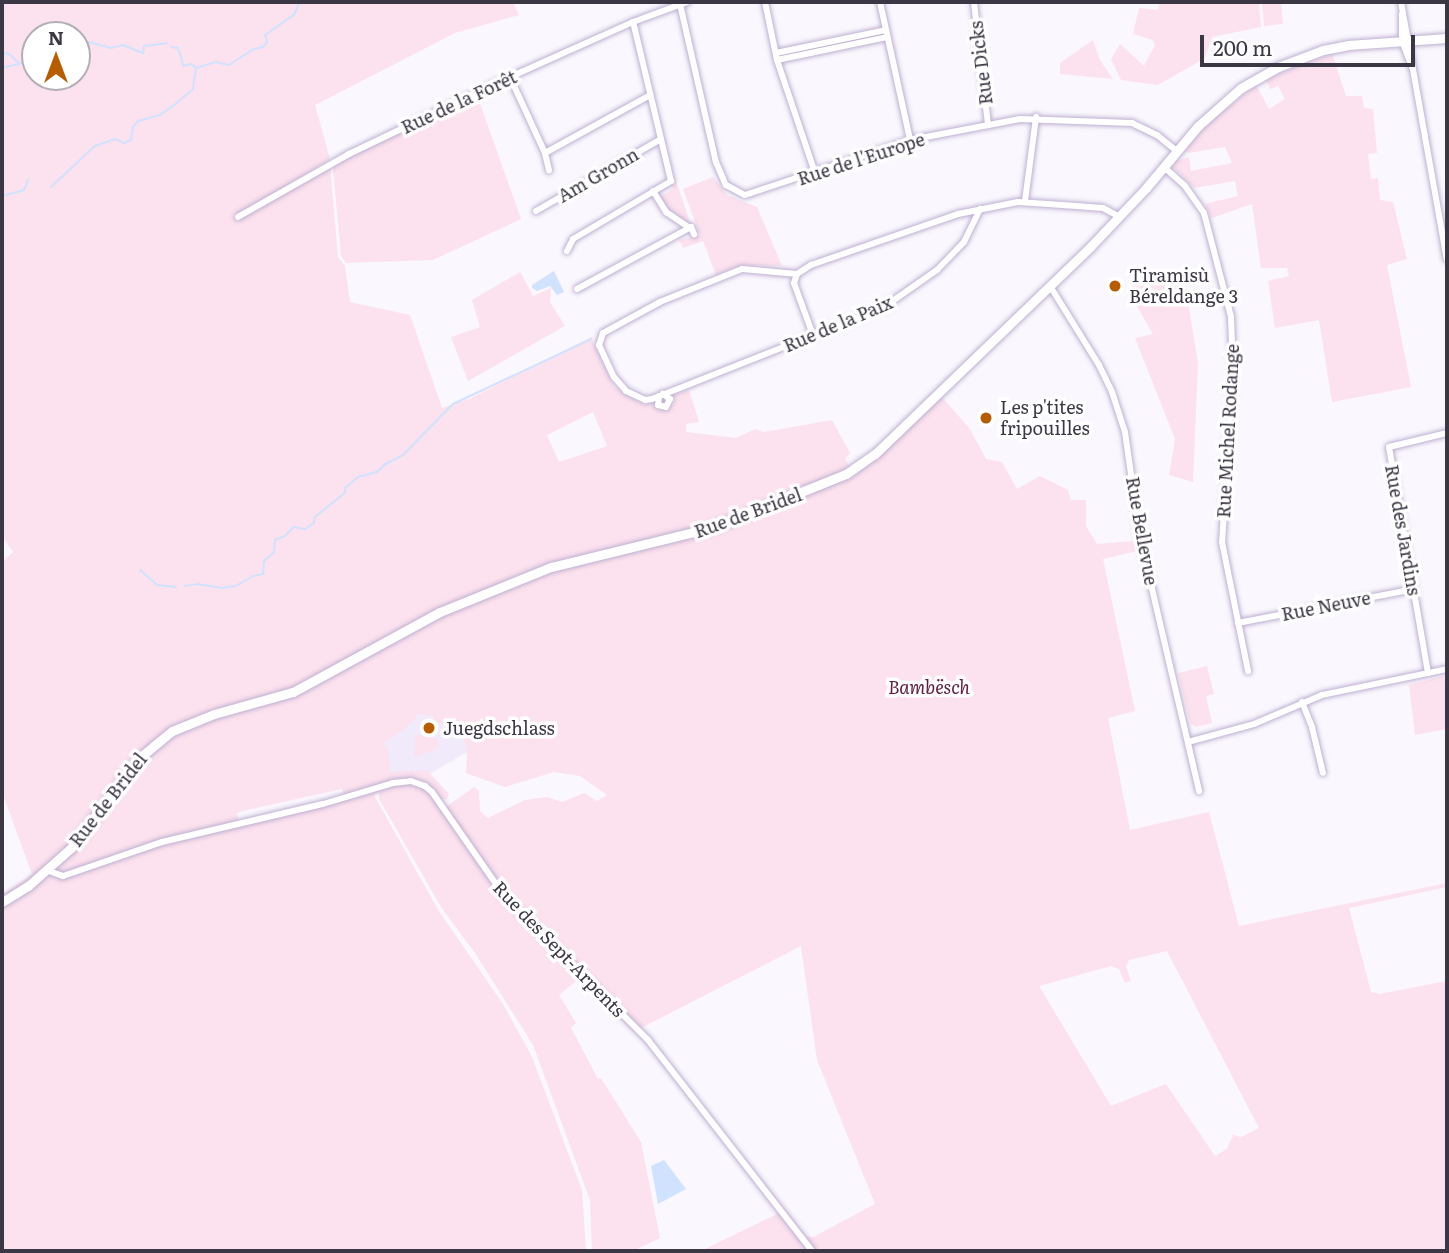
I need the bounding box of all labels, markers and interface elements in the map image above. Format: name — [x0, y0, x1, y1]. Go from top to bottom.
street label: Rue Dicks — [965, 20, 997, 106]
north arrow — [21, 21, 91, 91]
scale bar — [1204, 21, 1419, 65]
text: N — [48, 23, 64, 51]
text: 200 m — [1213, 31, 1273, 62]
street label: Rue de la Forêt — [398, 66, 520, 138]
street label: Rue de l'Europe — [795, 128, 927, 190]
street label: Am Gronn — [554, 143, 642, 207]
place label: Tiramisù Béreldange 3 — [1129, 265, 1238, 308]
marker: Tiramisù Béreldange 3 — [1107, 278, 1123, 294]
street label: Rue de la Paix — [780, 291, 896, 357]
street label: Rue Michel Rodange — [1213, 343, 1243, 519]
place label: Les p'tites fripouilles — [1000, 397, 1090, 440]
marker: Les p'tites fripouilles — [978, 410, 994, 426]
street label: Rue des Jardins — [1381, 463, 1425, 597]
street label: Rue Bellevue — [1122, 475, 1162, 587]
street label: Rue de Bridel — [691, 484, 805, 542]
street label: Rue Neuve — [1280, 587, 1372, 625]
park label: Bambësch — [888, 676, 970, 698]
place label: Juegdschlass — [443, 717, 555, 739]
marker: Juegdschlass — [421, 720, 437, 736]
street label: Rue de Bridel — [65, 749, 151, 851]
street label: Rue des Sept-Arpents — [489, 877, 629, 1021]

